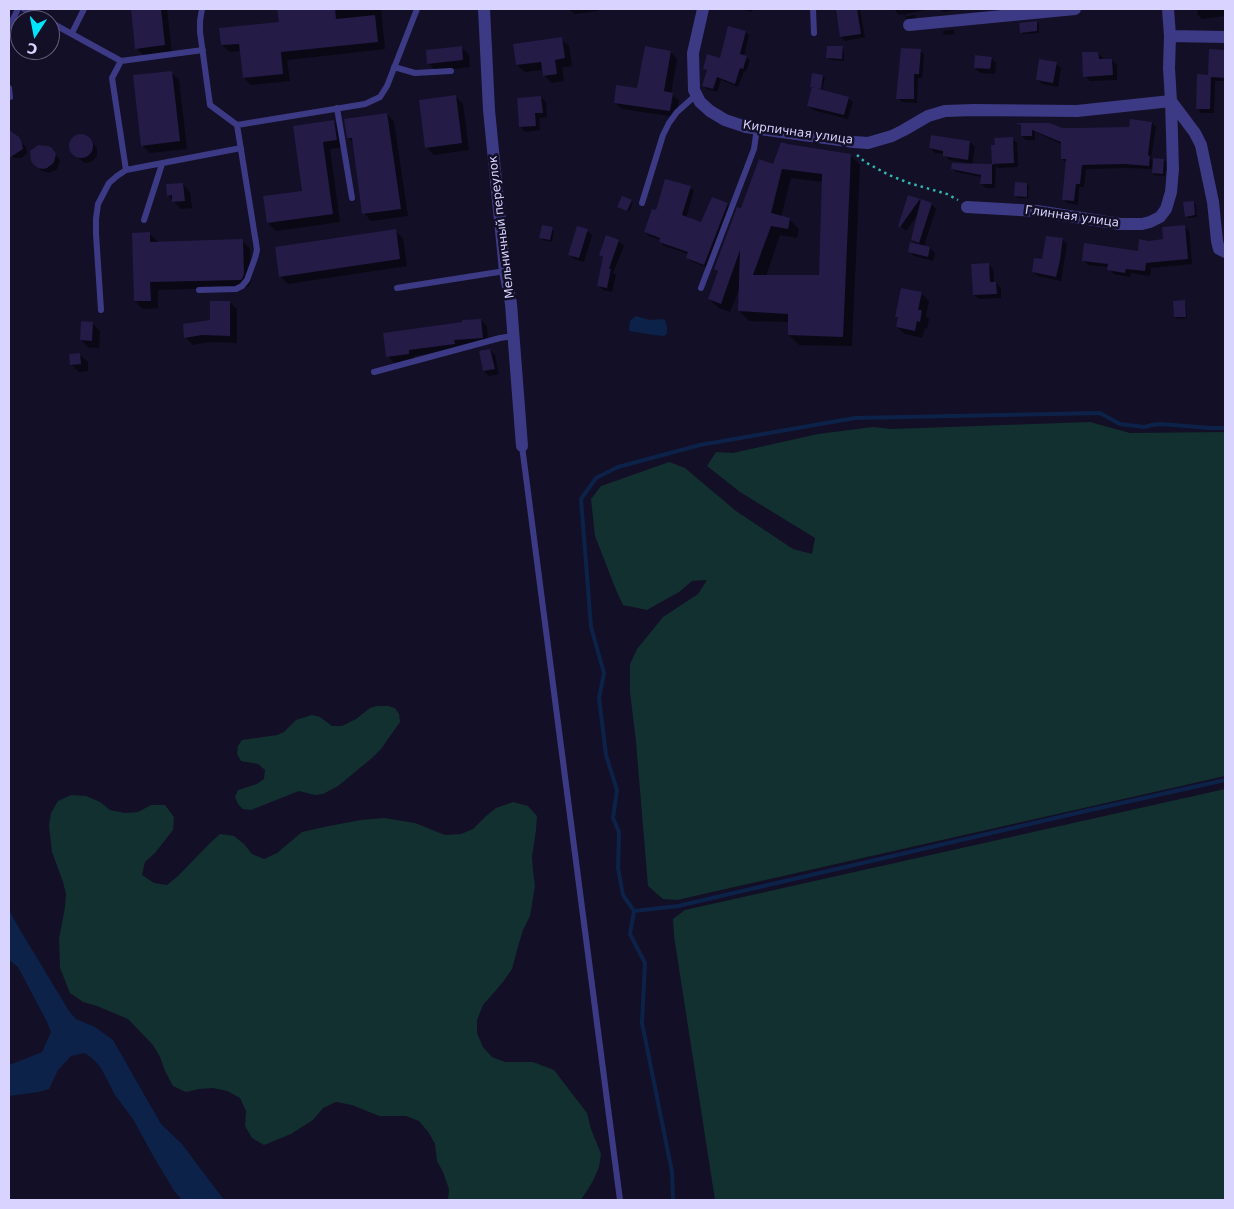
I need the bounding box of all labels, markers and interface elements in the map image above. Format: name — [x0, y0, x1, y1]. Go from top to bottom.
north arrow — [10, 10, 60, 60]
text: С — [26, 40, 39, 58]
street label: Кирпичная улица — [742, 118, 854, 148]
street label: Мельничный переулок — [486, 155, 518, 299]
street label: Глинная улица — [1024, 203, 1120, 231]

